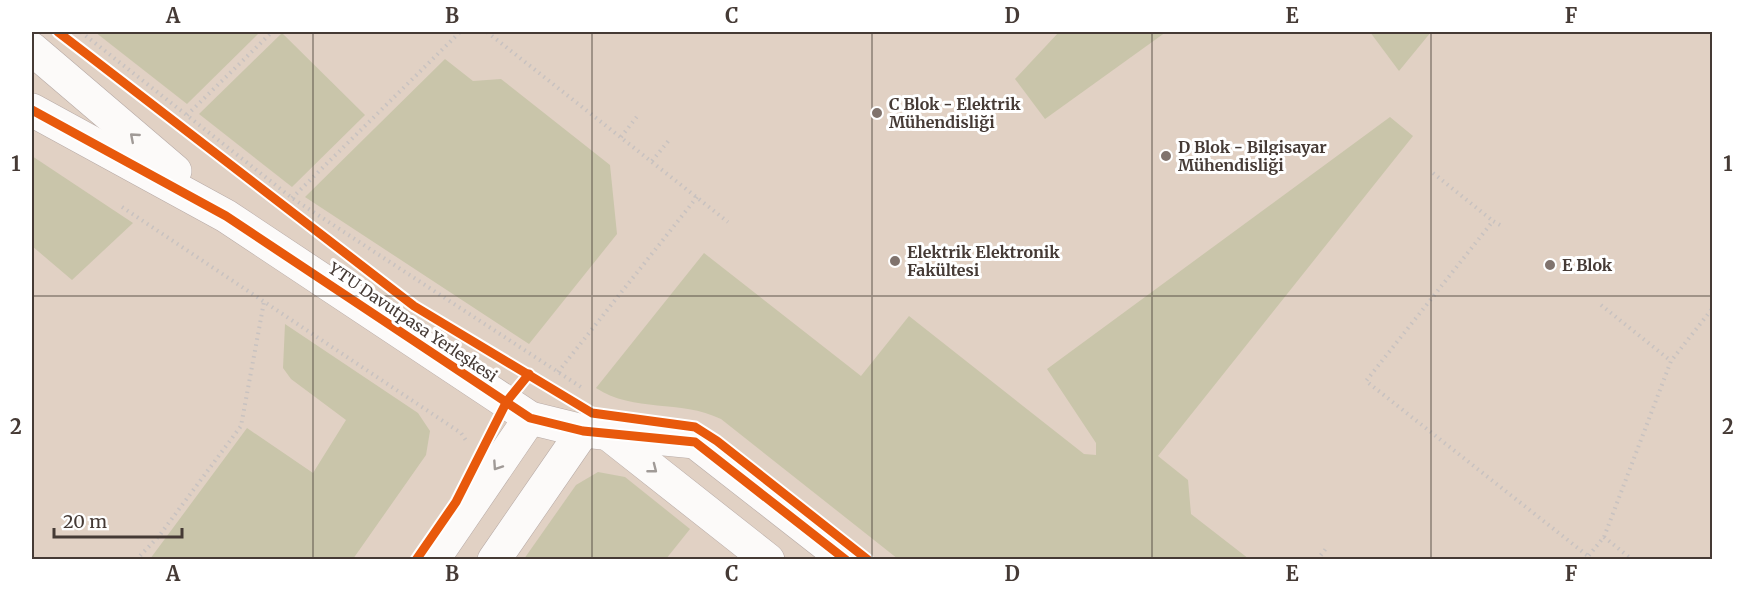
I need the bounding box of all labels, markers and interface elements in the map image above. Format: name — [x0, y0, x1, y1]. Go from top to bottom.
text: A — [165, 3, 181, 28]
text: B — [445, 3, 459, 28]
text: C — [725, 3, 739, 28]
text: D — [1004, 3, 1020, 28]
text: E — [1285, 3, 1299, 28]
text: F — [1565, 3, 1578, 28]
place label: C Blok - Elektrik Mühendisliği — [889, 94, 1021, 132]
marker: C Blok - Elektrik Mühendisliği — [870, 106, 884, 120]
one-way arrow — [130, 133, 141, 144]
place label: D Blok - Bilgisayar Mühendisliği — [1178, 137, 1327, 175]
marker: D Blok - Bilgisayar Mühendisliği — [1159, 149, 1173, 163]
text: 1 — [11, 151, 21, 176]
text: 1 — [1723, 151, 1733, 176]
place label: Elektrik Elektronik Fakültesi — [907, 242, 1060, 280]
marker: Elektrik Elektronik Fakültesi — [888, 254, 902, 268]
place label: E Blok — [1562, 255, 1613, 275]
street label: YTU Davutpasa Yerleşkesi — [324, 257, 501, 386]
marker: E Blok — [1543, 258, 1557, 272]
text: 2 — [10, 414, 22, 439]
text: 2 — [1722, 414, 1734, 439]
one-way arrow — [493, 459, 504, 470]
one-way arrow — [647, 461, 658, 472]
scale bar — [54, 501, 182, 539]
text: 20 m — [63, 510, 107, 533]
text: A — [165, 561, 181, 586]
text: B — [445, 561, 459, 586]
text: C — [725, 561, 739, 586]
text: D — [1004, 561, 1020, 586]
text: E — [1285, 561, 1299, 586]
text: F — [1565, 561, 1578, 586]

